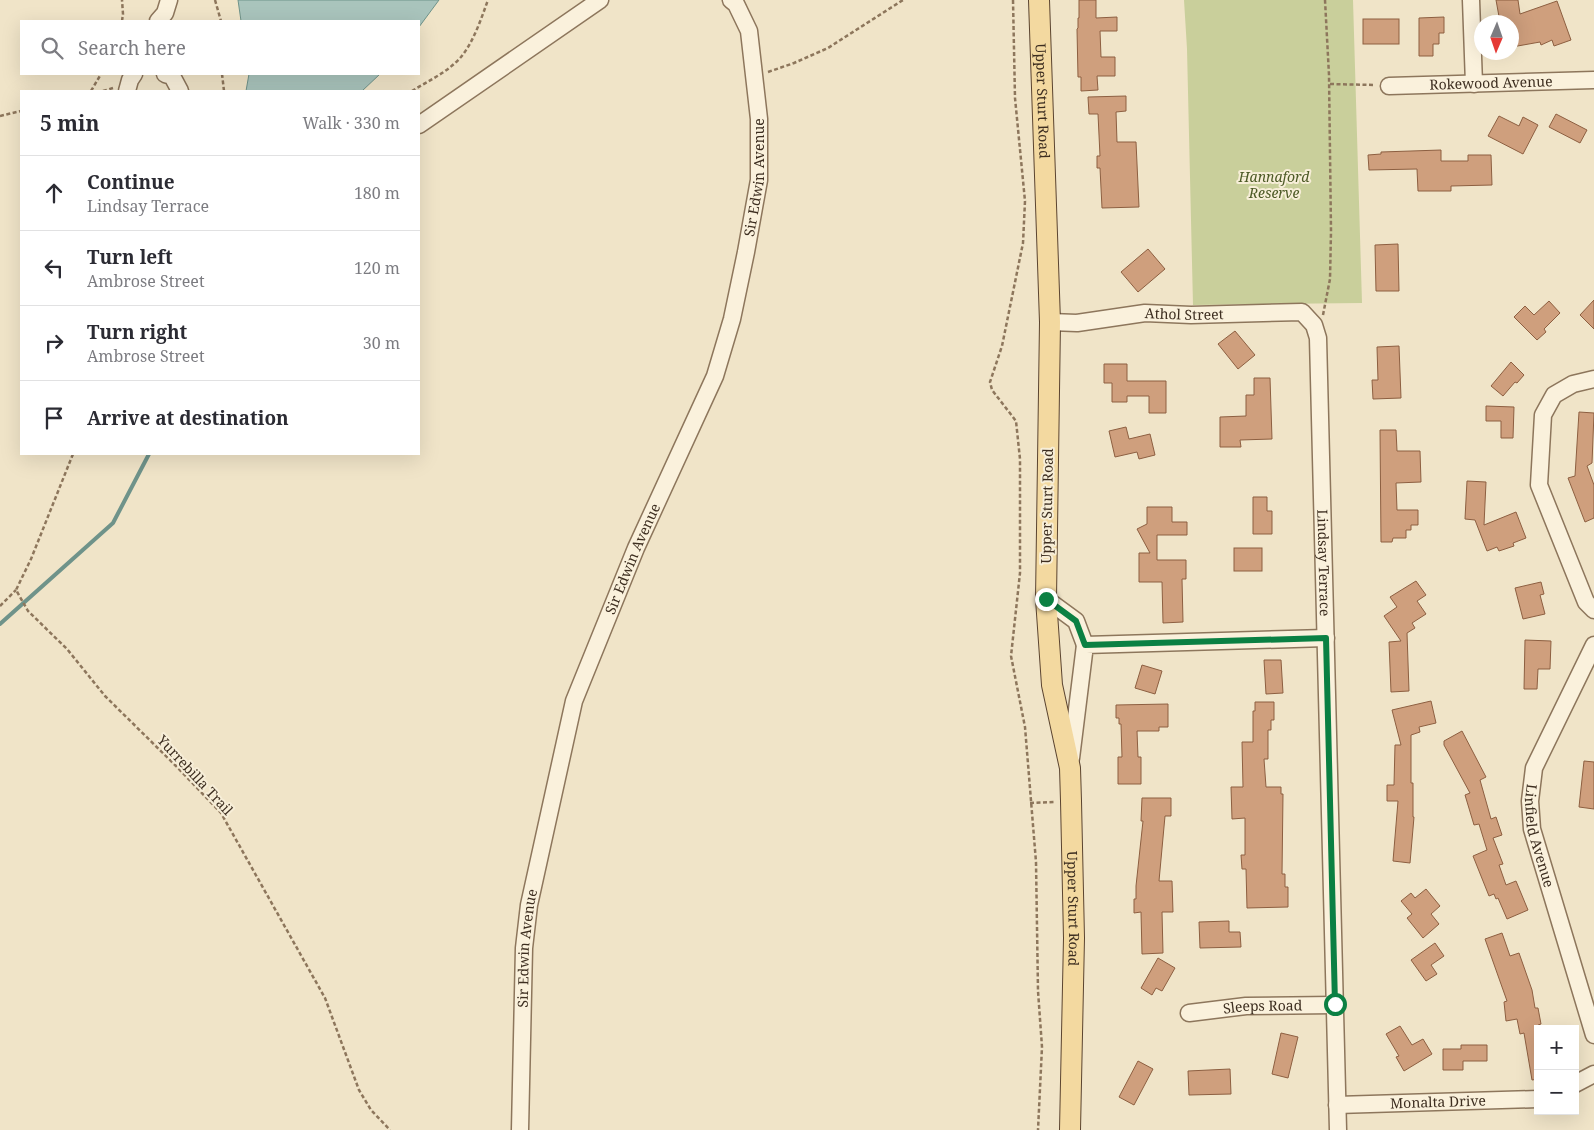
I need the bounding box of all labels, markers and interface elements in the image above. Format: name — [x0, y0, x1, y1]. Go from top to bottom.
north arrow — [1474, 15, 1519, 60]
search box — [20, 20, 420, 75]
icon: search — [38, 34, 66, 62]
text: Search here — [78, 35, 186, 61]
street label: Upper Sturt Road — [1031, 43, 1054, 159]
street label: Rokewood Avenue — [1429, 71, 1553, 94]
text: 5 min — [40, 109, 99, 137]
text: Walk · 330 m — [303, 112, 400, 134]
street label: Sir Edwin Avenue — [739, 118, 768, 238]
park label: Hannaford Reserve — [1238, 167, 1310, 202]
text: Continue — [87, 169, 175, 195]
icon: ahead — [40, 179, 68, 207]
text: 180 m — [354, 182, 400, 204]
text: Lindsay Terrace — [87, 195, 209, 217]
text: Turn left — [87, 244, 173, 270]
icon: left — [40, 254, 68, 282]
text: 120 m — [354, 257, 400, 279]
text: Ambrose Street — [87, 270, 205, 292]
street label: Athol Street — [1144, 303, 1224, 324]
text: Turn right — [87, 319, 187, 345]
icon: right — [40, 329, 68, 357]
text: 30 m — [363, 332, 400, 354]
text: Ambrose Street — [87, 345, 205, 367]
icon: arrive — [40, 404, 68, 432]
text: Arrive at destination — [87, 405, 289, 431]
street label: Upper Sturt Road — [1036, 448, 1057, 564]
street label: Sir Edwin Avenue — [600, 500, 664, 617]
street label: Lindsay Terrace — [1313, 509, 1335, 616]
route end — [1035, 588, 1058, 611]
street label: Yurrebilla Trail — [153, 730, 238, 819]
street label: Linfield Avenue — [1521, 783, 1559, 890]
street label: Upper Sturt Road — [1063, 851, 1084, 967]
street label: Sir Edwin Avenue — [513, 887, 541, 1008]
route start — [1324, 993, 1347, 1016]
street label: Sleeps Road — [1222, 995, 1303, 1018]
map controls — [1534, 1025, 1579, 1115]
button: + — [1534, 1025, 1579, 1070]
button: − — [1534, 1070, 1579, 1115]
street label: Monalta Drive — [1390, 1091, 1486, 1112]

